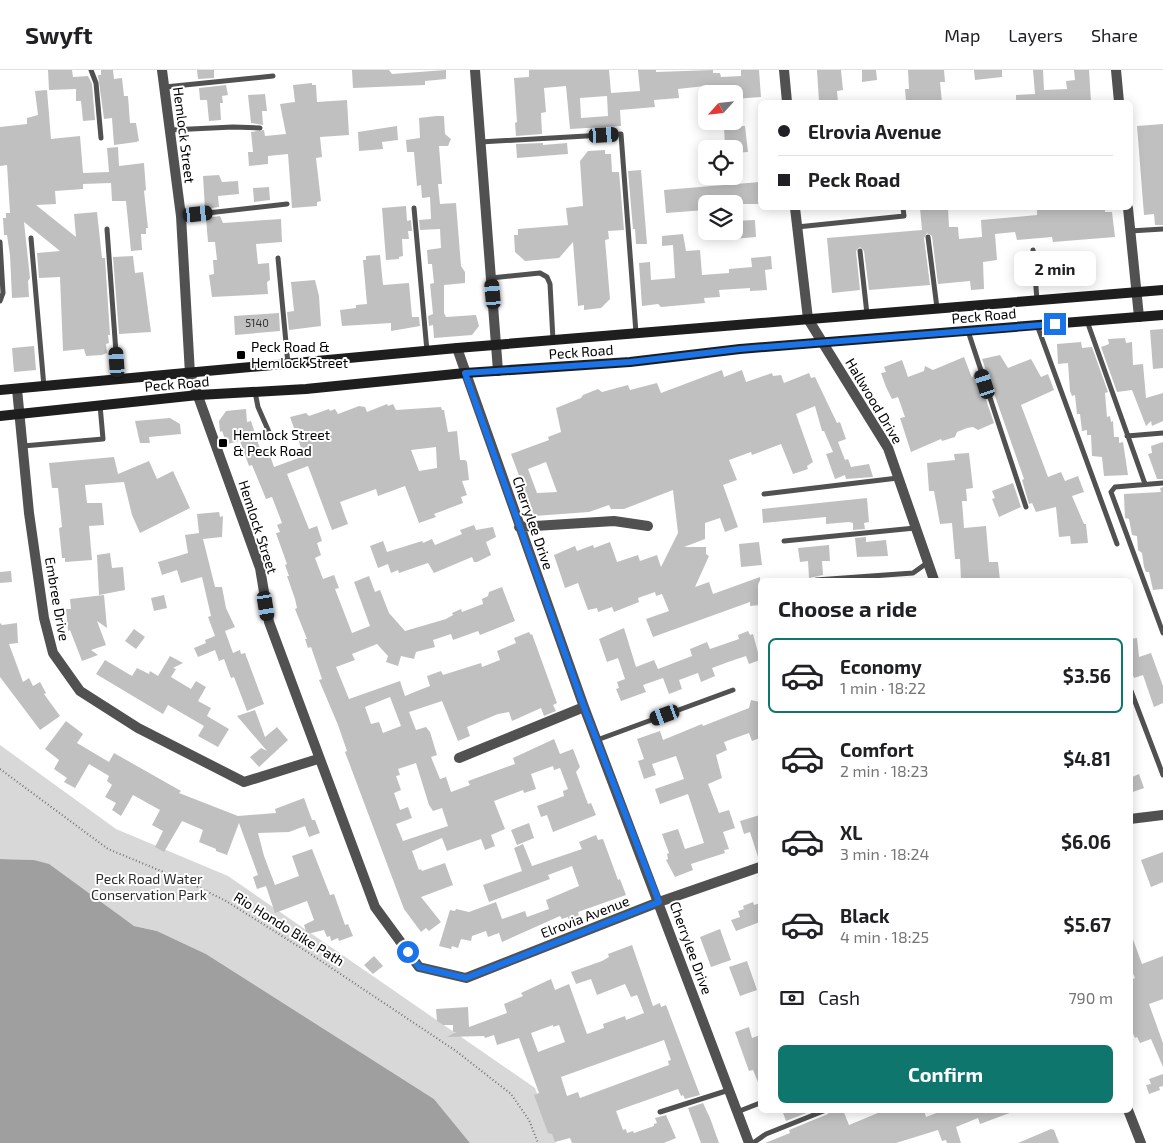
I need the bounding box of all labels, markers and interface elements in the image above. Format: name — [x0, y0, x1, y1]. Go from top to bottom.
text: Swyft — [25, 20, 93, 49]
text: Map — [944, 24, 980, 46]
text: Layers — [1008, 24, 1063, 46]
text: Share — [1091, 24, 1138, 46]
north arrow — [698, 85, 742, 130]
map controls — [698, 85, 743, 240]
street label: Hemlock Street — [170, 86, 199, 184]
text: Elrovia Avenue — [808, 120, 941, 143]
car — [588, 127, 619, 143]
button: locate — [698, 140, 743, 185]
text: Peck Road — [808, 168, 900, 191]
button: layers — [698, 195, 743, 240]
car — [182, 205, 213, 223]
callout: 2 min — [1014, 252, 1096, 286]
text: 2 min — [1035, 259, 1075, 278]
car — [484, 278, 501, 310]
street label: Peck Road — [951, 304, 1017, 327]
route end — [1044, 313, 1066, 335]
house number: 5140 — [245, 316, 269, 329]
place label: Peck Road & Hemlock Street — [251, 338, 348, 371]
street label: Peck Road — [548, 341, 614, 362]
car — [108, 347, 125, 377]
marker: Peck Road & Hemlock Street — [235, 349, 247, 361]
street label: Hallwood Drive — [842, 355, 907, 447]
car — [973, 367, 996, 401]
street label: Peck Road — [144, 372, 210, 395]
place label: Hemlock Street & Peck Road — [233, 426, 330, 459]
marker: Hemlock Street & Peck Road — [217, 437, 229, 449]
street label: Cherrylee Drive — [510, 474, 557, 572]
street label: Hemlock Street — [235, 478, 282, 576]
street label: Embree Drive — [42, 556, 73, 642]
car — [256, 590, 275, 622]
text: Choose a ride — [778, 595, 917, 621]
icon: car — [780, 653, 825, 698]
text: Economy — [840, 655, 922, 678]
text: $3.56 — [1063, 664, 1111, 687]
text: 1 min · 18:22 — [840, 678, 926, 697]
car — [648, 703, 681, 727]
icon: car — [780, 736, 825, 781]
text: Comfort — [840, 738, 914, 761]
text: $4.81 — [1063, 747, 1111, 770]
text: 2 min · 18:23 — [840, 761, 929, 780]
icon: car — [780, 819, 825, 864]
text: XL — [840, 821, 862, 844]
text: $6.06 — [1061, 830, 1111, 853]
text: 3 min · 18:24 — [840, 844, 929, 863]
park label: Peck Road Water Conservation Park — [91, 870, 207, 903]
street label: Rio Hondo Bike Path — [231, 888, 348, 969]
street label: Elrovia Avenue — [538, 892, 632, 941]
street label: Cherrylee Drive — [667, 899, 716, 997]
icon: car — [780, 902, 825, 947]
text: Black — [840, 904, 890, 927]
text: $5.67 — [1064, 913, 1111, 936]
text: 4 min · 18:25 — [840, 927, 929, 946]
route start — [397, 941, 419, 963]
icon: cash — [778, 984, 806, 1012]
text: Cash — [818, 986, 860, 1009]
text: 790 m — [1068, 988, 1113, 1007]
button: Confirm — [778, 1045, 1113, 1103]

